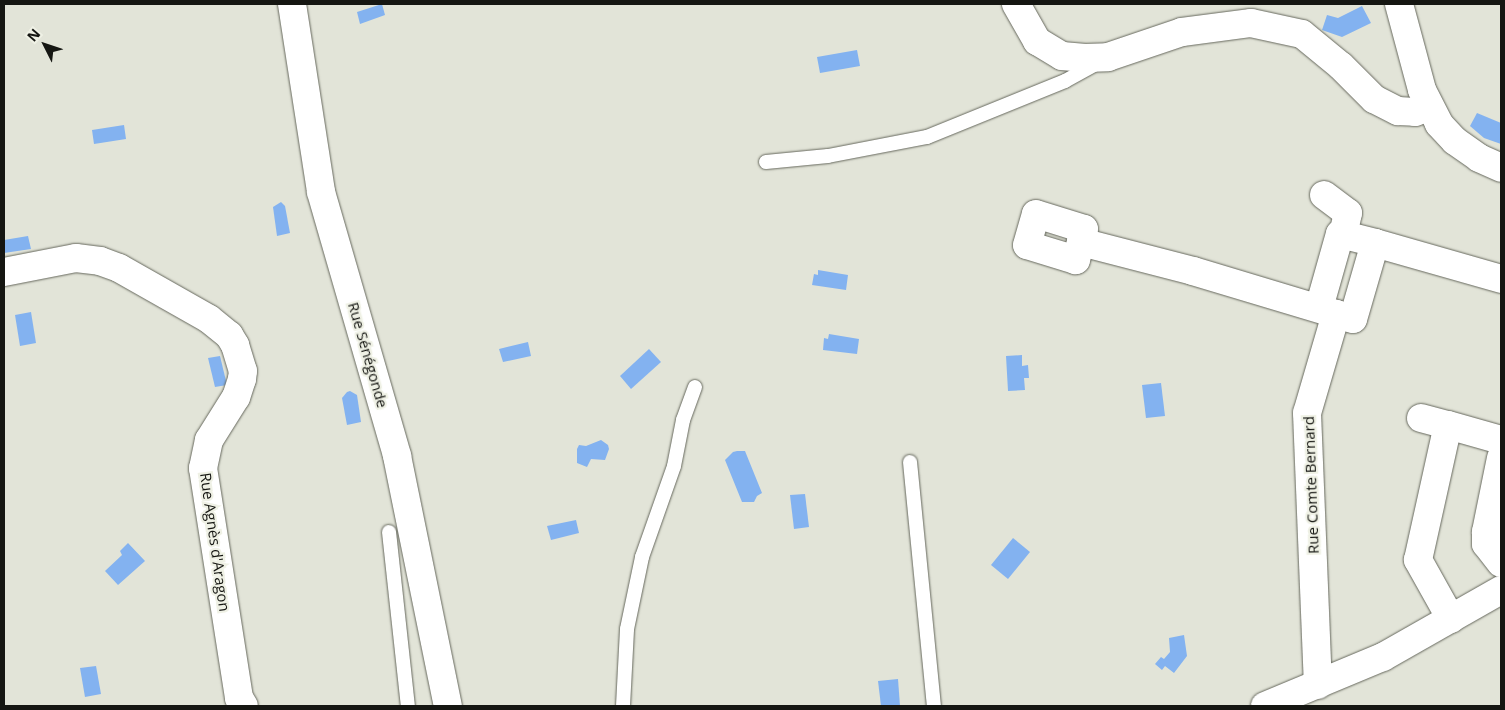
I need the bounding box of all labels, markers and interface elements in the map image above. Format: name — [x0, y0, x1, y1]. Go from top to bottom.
north arrow — [20, 20, 70, 70]
text: N — [22, 24, 44, 45]
street label: Rue Sénégonde — [344, 300, 392, 410]
street label: Rue Comte Bernard — [1300, 416, 1322, 554]
street label: Rue Agnès d'Aragon — [196, 471, 234, 613]

